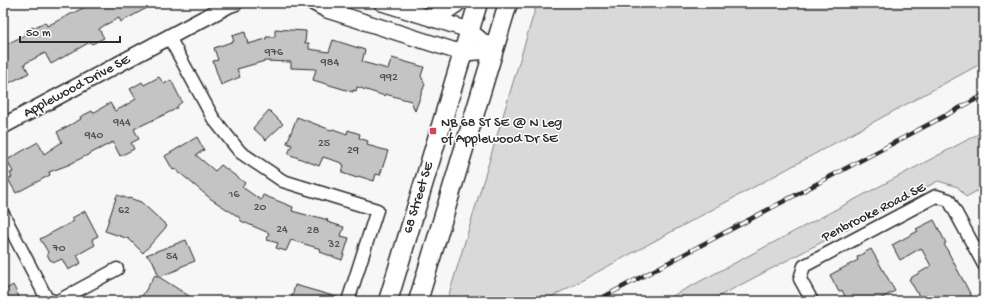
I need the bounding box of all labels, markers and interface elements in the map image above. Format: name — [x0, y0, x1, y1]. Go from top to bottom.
scale bar — [20, 18, 120, 44]
text: 50 m — [26, 27, 51, 41]
house number: 976 — [264, 46, 284, 60]
street label: Applewood Drive SE — [21, 51, 134, 122]
house number: 984 — [320, 56, 339, 70]
house number: 992 — [379, 71, 398, 85]
place label: NB 68 ST SE @ N Leg of Applewood Dr SE — [441, 115, 562, 148]
house number: 944 — [112, 116, 131, 130]
marker: NB 68 ST SE @ N Leg of Applewood Dr SE — [428, 126, 438, 136]
house number: 940 — [84, 129, 103, 143]
house number: 25 — [318, 137, 330, 151]
house number: 29 — [347, 144, 359, 158]
street label: 68 Street SE — [400, 159, 438, 236]
street label: Penbrooke Road SE — [818, 179, 930, 247]
house number: 16 — [228, 188, 240, 202]
house number: 20 — [254, 201, 267, 215]
house number: 62 — [118, 204, 130, 218]
house number: 24 — [276, 223, 288, 237]
house number: 28 — [307, 224, 320, 238]
house number: 32 — [327, 238, 340, 252]
house number: 70 — [51, 242, 66, 256]
house number: 54 — [166, 250, 178, 264]

